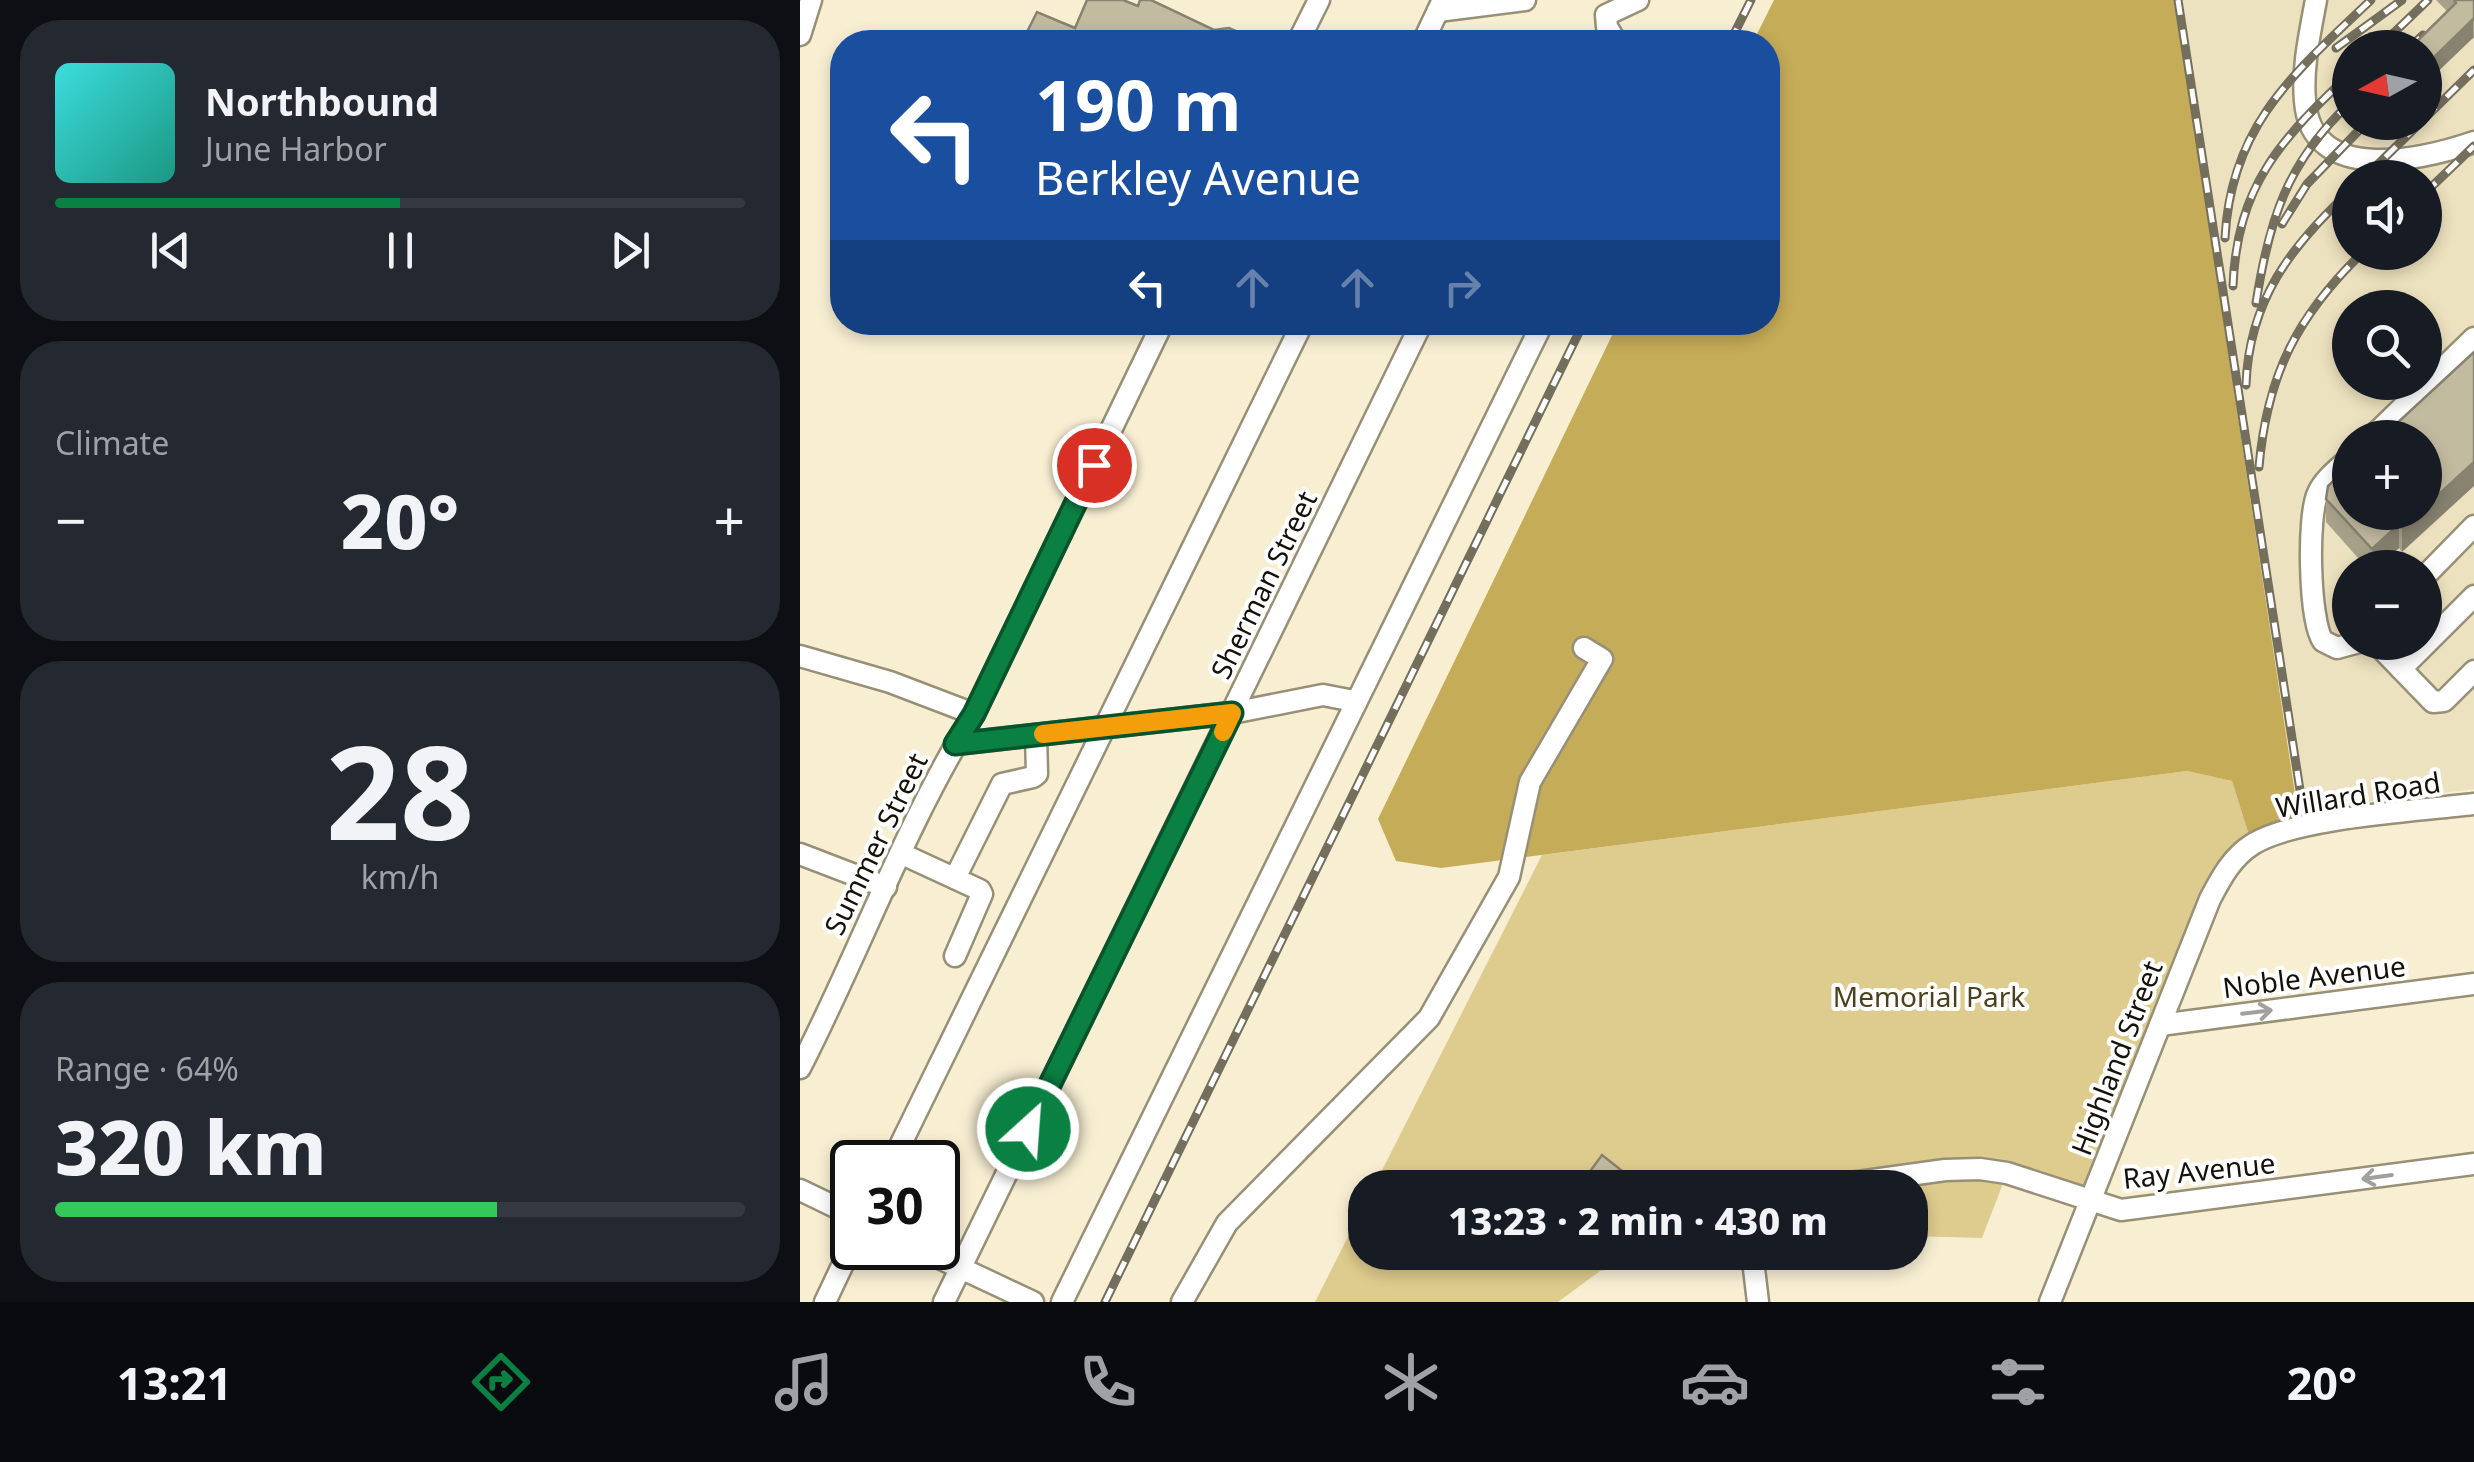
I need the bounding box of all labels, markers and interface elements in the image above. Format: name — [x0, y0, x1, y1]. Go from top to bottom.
north arrow — [2332, 30, 2442, 140]
map controls — [2332, 30, 2442, 660]
text: 190 m — [1035, 56, 1242, 152]
icon: left — [870, 70, 1000, 200]
text: Northbound — [205, 75, 439, 127]
text: June Harbor — [205, 127, 387, 170]
text: Berkley Avenue — [1035, 147, 1361, 208]
button: sound — [2332, 160, 2442, 270]
icon: previous — [143, 223, 198, 278]
icon: pause — [373, 223, 428, 278]
icon: next — [603, 223, 658, 278]
icon: left — [1120, 260, 1175, 315]
icon: ahead — [1225, 260, 1280, 315]
icon: ahead — [1330, 260, 1385, 315]
icon: right — [1435, 260, 1490, 315]
button: search — [2332, 290, 2442, 400]
button: + — [2332, 420, 2442, 530]
text: Climate — [55, 421, 169, 464]
pin — [1052, 423, 1137, 508]
icon: arrive — [1067, 438, 1122, 493]
text: 20° — [341, 469, 459, 571]
text: − — [55, 482, 86, 557]
text: + — [714, 482, 745, 557]
street label: Sherman Street — [1201, 484, 1325, 685]
button: − — [2332, 550, 2442, 660]
text: 28 — [326, 701, 474, 878]
street label: Summer Street — [815, 746, 936, 941]
street label: Willard Road — [2273, 762, 2443, 826]
text: km/h — [361, 855, 439, 898]
street label: Noble Avenue — [2220, 946, 2408, 1006]
street label: Highland Street — [2062, 955, 2171, 1160]
park label: Memorial Park — [1833, 977, 2025, 1015]
one-way arrow — [2240, 1002, 2273, 1021]
text: Range · 64% — [55, 1047, 239, 1090]
position arrow — [976, 1077, 1080, 1181]
text: 320 km — [55, 1095, 326, 1197]
speed limit sign: 30 — [830, 1140, 960, 1270]
street label: Ray Avenue — [2121, 1143, 2277, 1197]
one-way arrow — [2362, 1168, 2394, 1187]
text: 13:23 · 2 min · 430 m — [1448, 1194, 1828, 1246]
icon: directions — [466, 1347, 536, 1417]
icon: music — [769, 1347, 839, 1417]
icon: phone — [1073, 1347, 1143, 1417]
icon: climate — [1376, 1347, 1446, 1417]
icon: car — [1680, 1347, 1750, 1417]
icon: filters — [1983, 1347, 2053, 1417]
text: 13:21 — [117, 1352, 232, 1413]
text: 20° — [2287, 1352, 2357, 1413]

